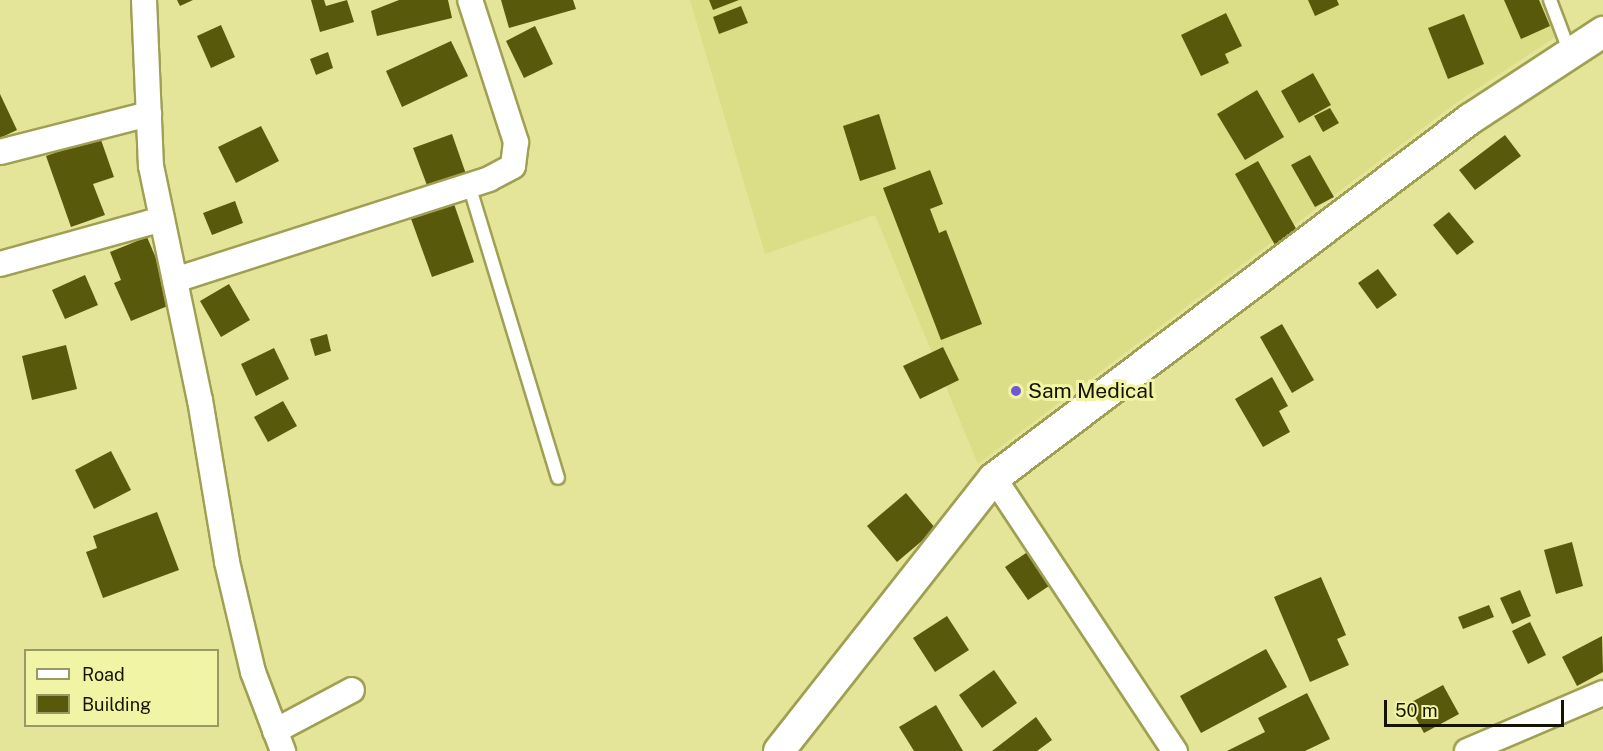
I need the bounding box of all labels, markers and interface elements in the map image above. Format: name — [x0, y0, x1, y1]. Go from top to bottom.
place label: Sam Medical — [1028, 378, 1154, 404]
marker: Sam Medical — [1009, 384, 1023, 398]
legend — [24, 649, 219, 727]
text: Road — [82, 664, 125, 685]
scale bar — [1387, 688, 1567, 726]
text: Building — [82, 694, 151, 715]
text: 50 m — [1395, 700, 1438, 721]

